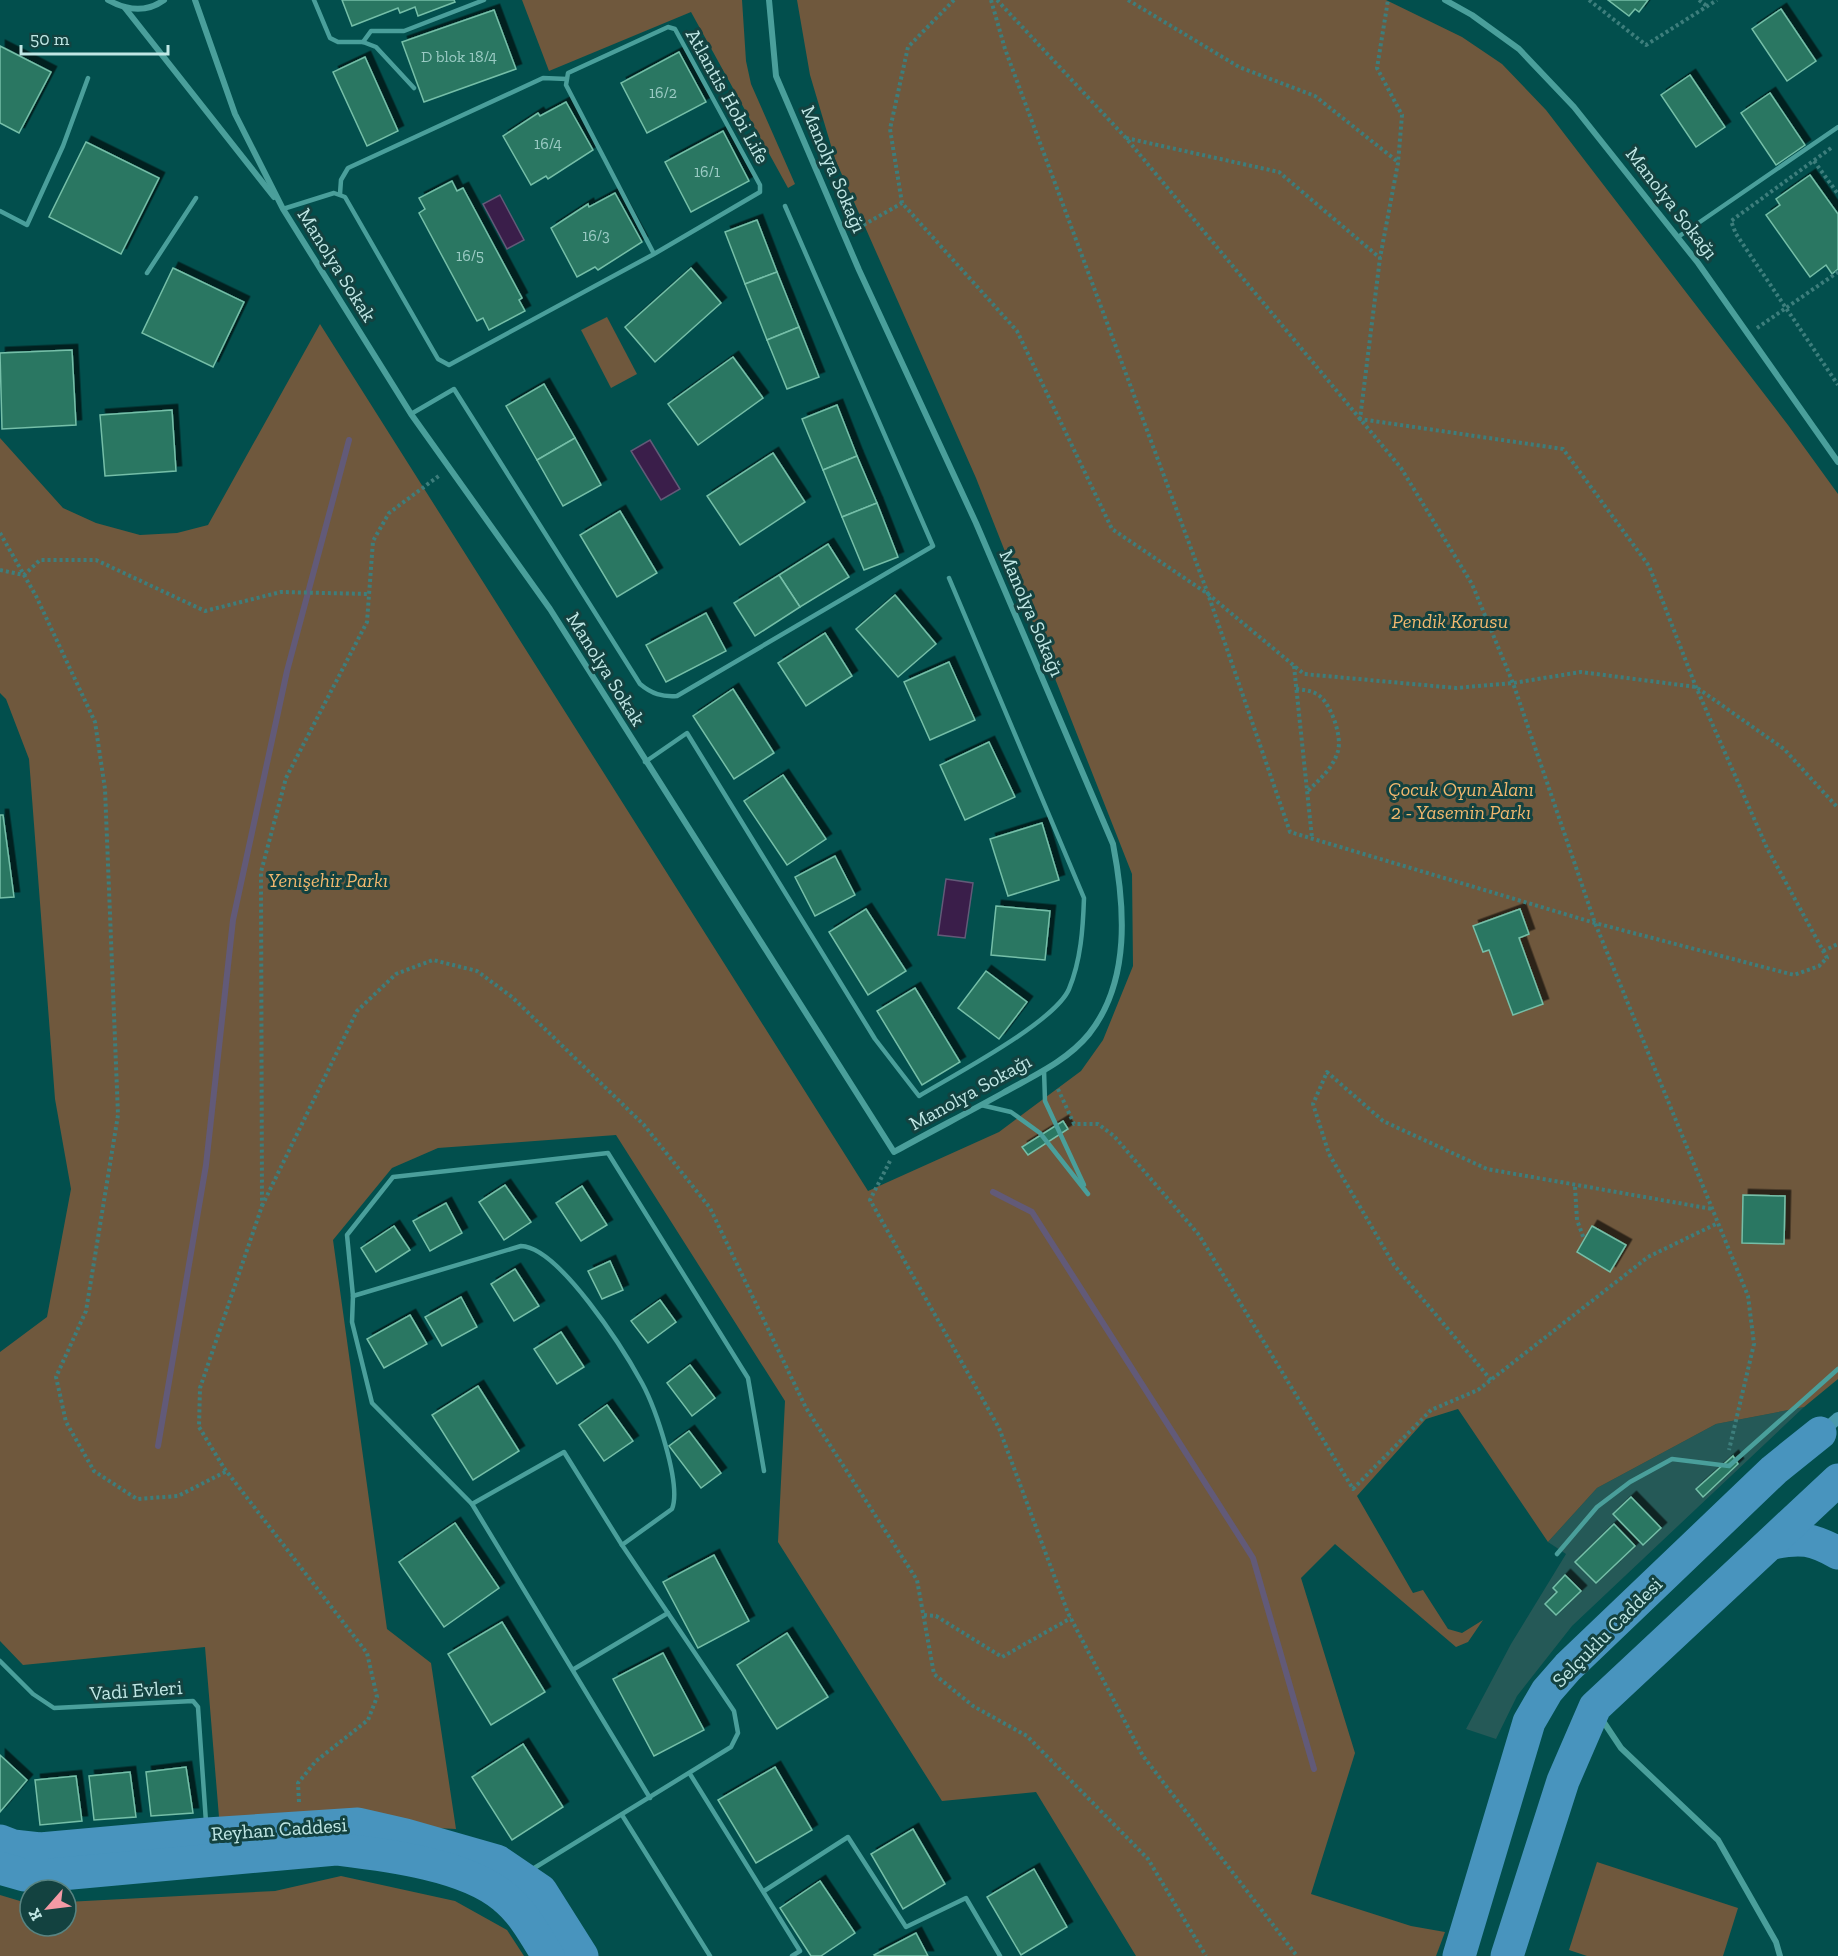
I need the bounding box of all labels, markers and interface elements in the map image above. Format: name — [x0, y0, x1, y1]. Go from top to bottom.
scale bar — [21, 18, 168, 56]
street label: Atlantis Hobi Life — [681, 24, 775, 168]
text: 50 m — [30, 28, 70, 50]
house number: D blok 18/4 — [421, 47, 497, 66]
house number: 16/2 — [649, 83, 677, 102]
street label: Manolya Sokağı — [796, 102, 872, 237]
house number: 16/4 — [534, 134, 562, 153]
street label: Manolya Sokağı — [1621, 142, 1724, 264]
house number: 16/1 — [694, 162, 720, 181]
street label: Manolya Sokak — [292, 204, 382, 327]
house number: 16/3 — [582, 226, 610, 245]
house number: 16/5 — [456, 246, 484, 265]
street label: Manolya Sokağı — [994, 546, 1070, 681]
street label: Manolya Sokak — [561, 608, 651, 731]
park label: Pendik Korusu — [1392, 609, 1508, 633]
park label: Çocuk Oyun Alanı 2 - Yasemin Parkı — [1388, 777, 1534, 824]
park label: Yenişehir Parkı — [268, 868, 388, 892]
street label: Manolya Sokağı — [905, 1048, 1036, 1135]
street label: Selçuklu Caddesi — [1547, 1572, 1667, 1692]
street label: Vadi Evleri — [88, 1675, 184, 1705]
street label: Reyhan Caddesi — [210, 1812, 348, 1846]
north arrow — [18, 1878, 78, 1938]
text: K — [24, 1905, 46, 1924]

